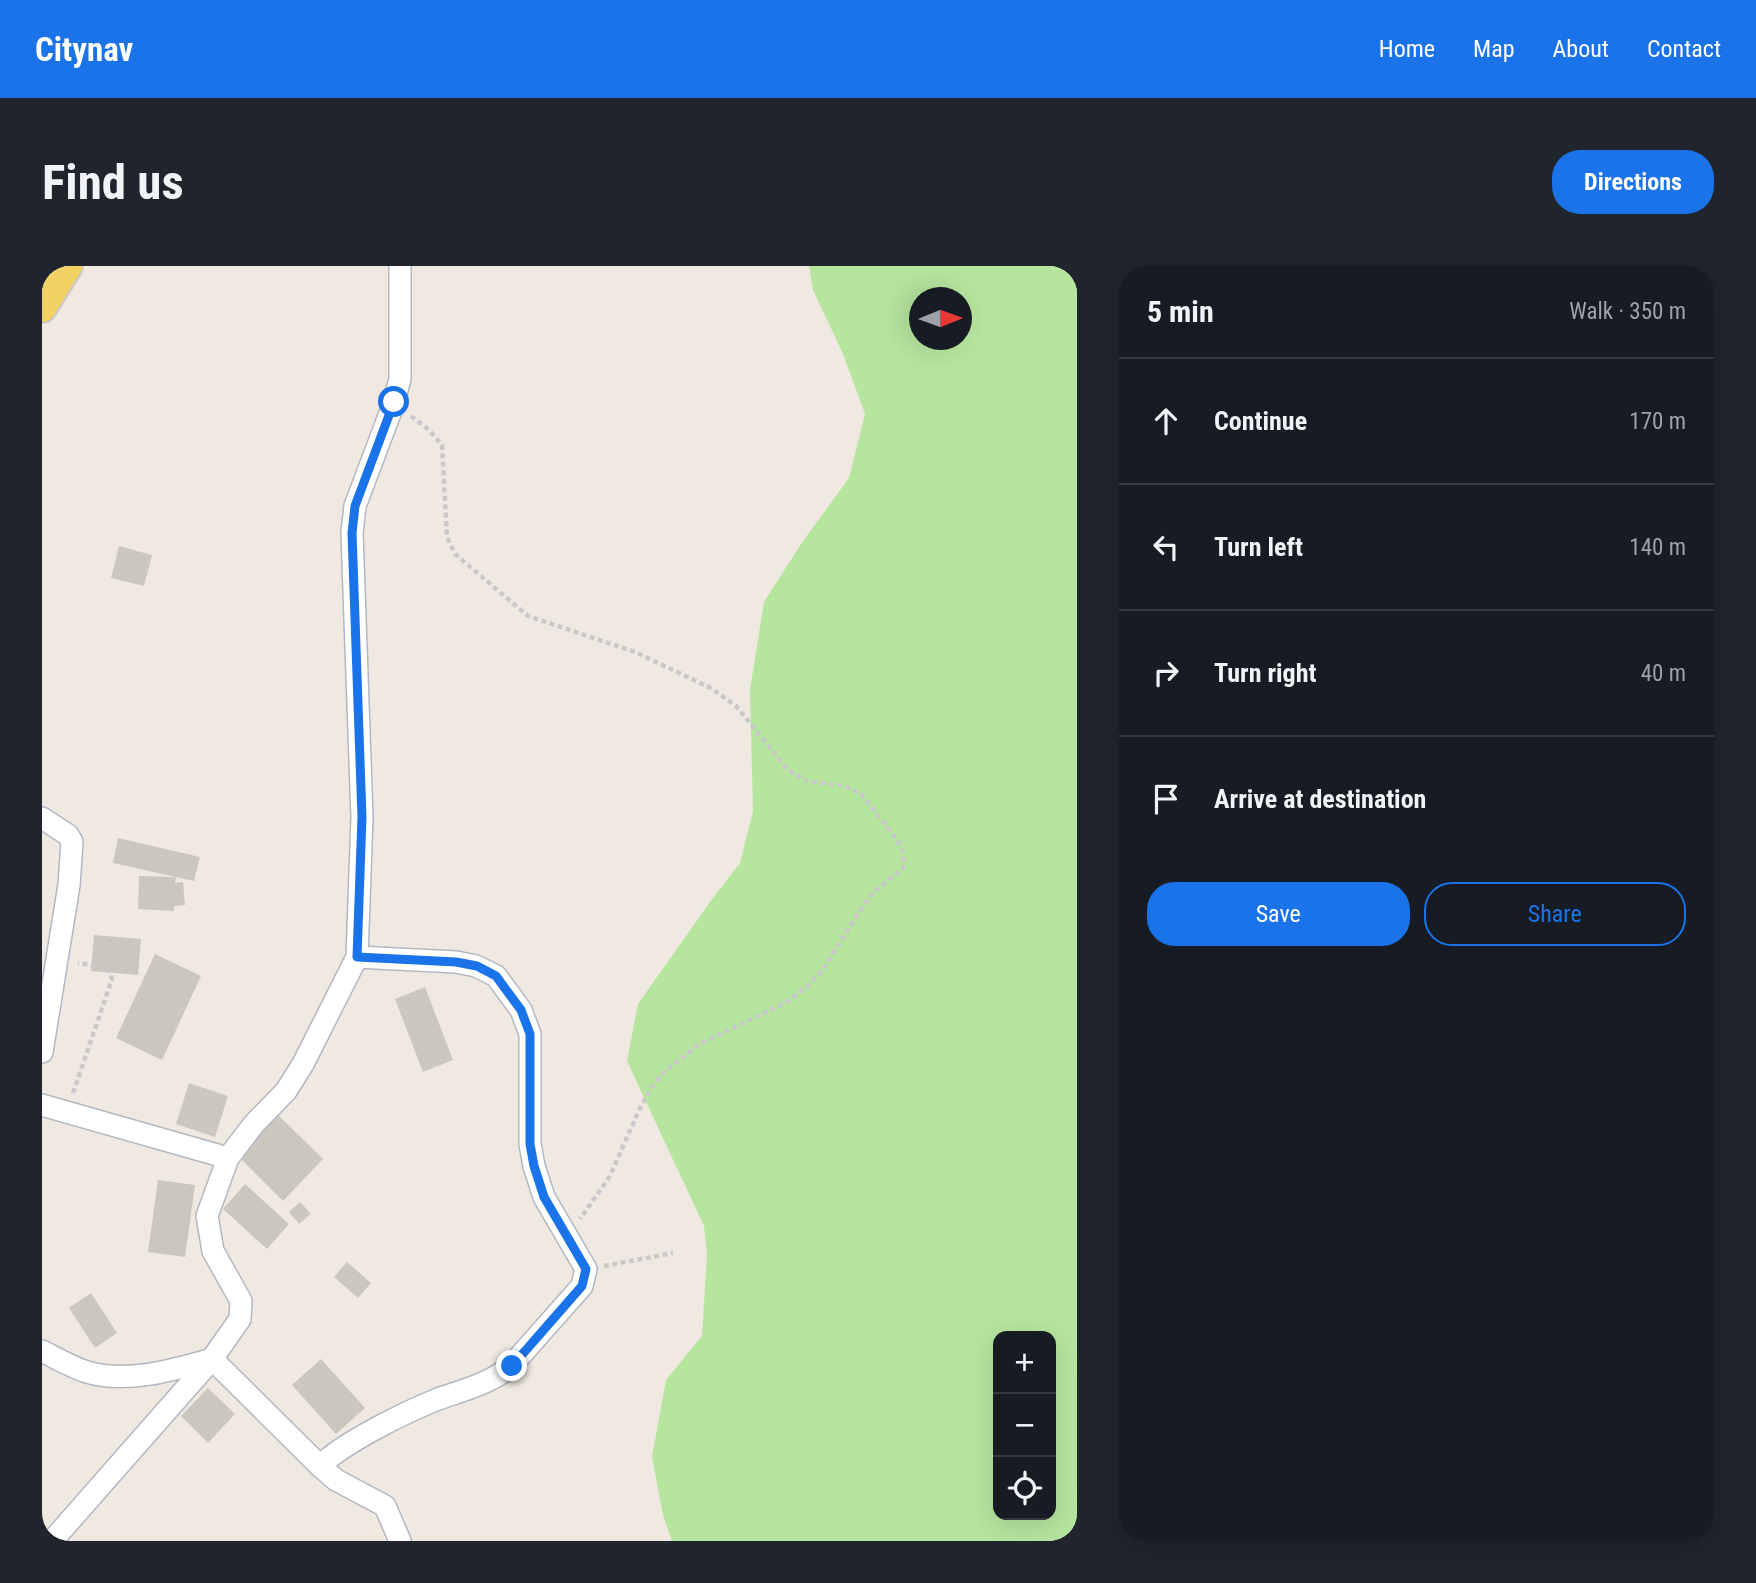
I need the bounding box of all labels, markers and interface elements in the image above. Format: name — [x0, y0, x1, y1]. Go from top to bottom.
text: Citynav — [35, 30, 133, 69]
text: Home — [1379, 35, 1435, 63]
text: Map — [1473, 35, 1515, 63]
text: About — [1553, 35, 1609, 63]
text: Contact — [1647, 35, 1721, 63]
button: Directions — [1552, 150, 1714, 214]
text: Find us — [42, 154, 184, 211]
north arrow — [909, 287, 972, 350]
text: 5 min — [1147, 294, 1214, 329]
text: Walk · 350 m — [1569, 298, 1686, 325]
route start — [378, 386, 409, 417]
icon: ahead — [1147, 402, 1185, 440]
text: Continue — [1214, 406, 1307, 436]
text: 170 m — [1629, 408, 1686, 435]
icon: left — [1147, 528, 1185, 566]
text: Turn left — [1214, 532, 1303, 562]
text: 140 m — [1629, 534, 1686, 561]
icon: right — [1147, 654, 1185, 692]
text: Turn right — [1214, 658, 1316, 688]
text: 40 m — [1641, 660, 1686, 687]
icon: arrive — [1147, 780, 1185, 818]
text: Arrive at destination — [1214, 784, 1426, 814]
button: Save — [1147, 882, 1410, 946]
button: Share — [1424, 882, 1686, 946]
map controls — [993, 1331, 1056, 1520]
button: + — [993, 1331, 1056, 1394]
route end — [496, 1350, 527, 1381]
button: − — [993, 1394, 1056, 1457]
button: locate — [993, 1457, 1056, 1520]

